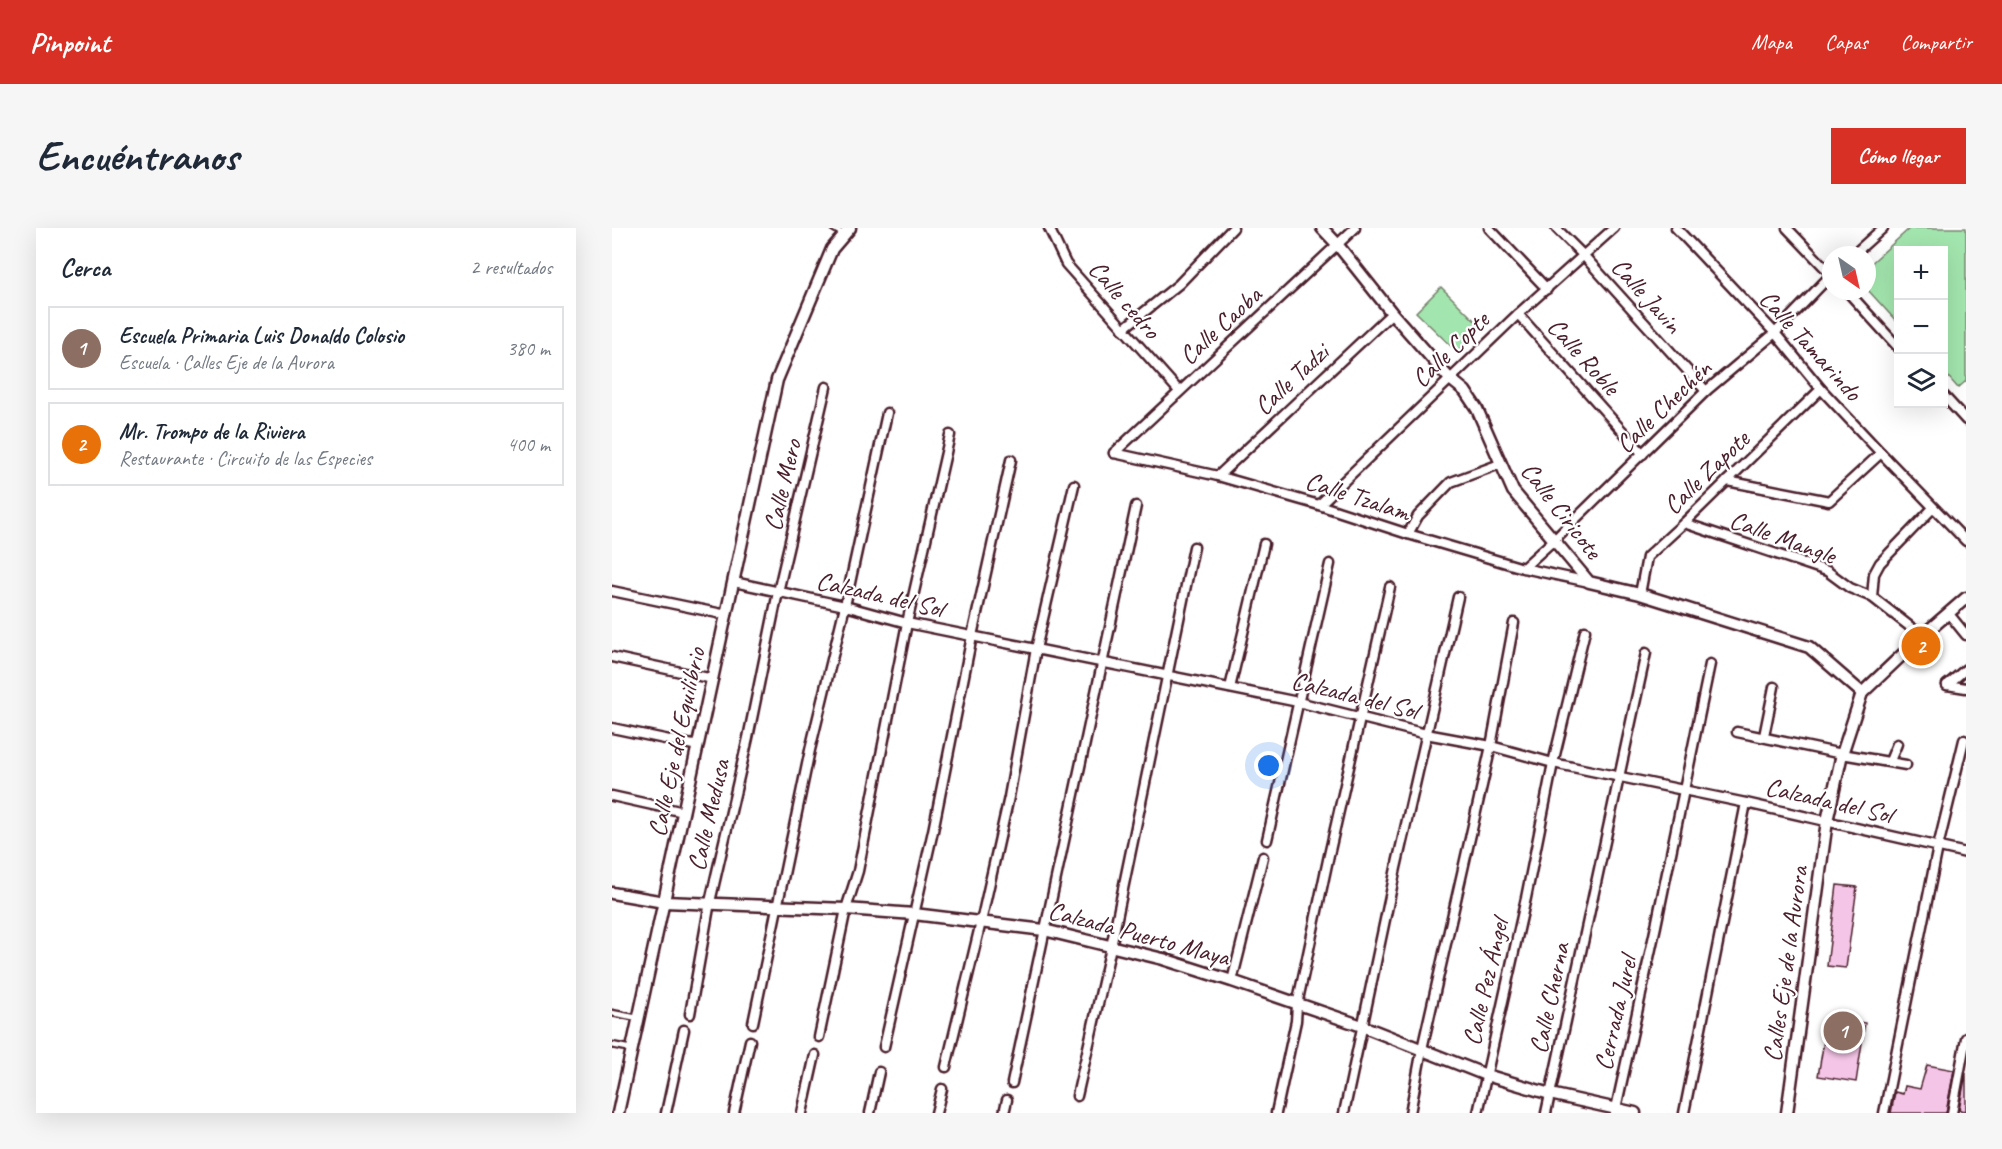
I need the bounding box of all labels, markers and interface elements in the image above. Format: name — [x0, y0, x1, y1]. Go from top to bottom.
text: Pinpoint — [30, 25, 110, 60]
text: Mapa — [1751, 29, 1792, 55]
text: Capas — [1825, 29, 1868, 55]
text: Compartir — [1901, 29, 1972, 55]
button: Cómo llegar — [1831, 128, 1966, 184]
text: Encuéntranos — [36, 130, 238, 183]
north arrow — [1822, 246, 1876, 300]
map controls — [1894, 246, 1948, 408]
button: + — [1894, 246, 1948, 300]
street label: Calle Javin — [1604, 250, 1690, 341]
text: Cerca — [60, 251, 110, 284]
street label: Calle cedro — [1081, 253, 1169, 347]
text: 2 resultados — [470, 255, 552, 280]
street label: Calle Caoba — [1172, 278, 1270, 372]
street label: Calle Tamarindo — [1752, 283, 1870, 409]
button: − — [1894, 300, 1948, 354]
street label: Calle Copte — [1404, 302, 1498, 394]
street label: Calle Roble — [1540, 311, 1629, 404]
text: Escuela Primaria Luis Donaldo Colosio — [119, 322, 404, 350]
street label: Calle Tadzi — [1247, 334, 1338, 422]
text: 1 — [77, 336, 86, 361]
text: 380 m — [507, 336, 550, 361]
text: Escuela · Calles Eje de la Aurora — [119, 350, 334, 375]
street label: Calle Chechén — [1608, 352, 1719, 460]
button: layers — [1894, 354, 1948, 408]
text: Mr. Trompo de la Riviera — [119, 418, 305, 446]
street label: Calle Zapote — [1656, 422, 1758, 522]
text: 2 — [77, 432, 86, 457]
text: 400 m — [507, 432, 550, 457]
street label: Calle Mero — [756, 434, 809, 534]
text: Restaurante · Circuito de las Especies — [119, 446, 372, 471]
street label: Calle Ciricote — [1513, 455, 1611, 567]
street label: Calle Tzalam — [1301, 464, 1416, 530]
street label: Calle Mangle — [1725, 503, 1843, 573]
street label: Calzada del Sol — [813, 564, 951, 626]
pin: 2 — [1902, 624, 1940, 668]
street label: Calle Eje del Equilibrio — [640, 643, 713, 840]
street label: Calzada del Sol — [1288, 664, 1426, 728]
your location — [1254, 751, 1283, 780]
street label: Calle Medusa — [680, 755, 738, 874]
street label: Calzada del Sol — [1762, 770, 1900, 832]
street label: Calles Eje de la Aurora — [1755, 863, 1816, 1064]
street label: Calzada Puerto Maya — [1045, 893, 1234, 974]
street label: Calle Pez Ángel — [1455, 911, 1517, 1049]
street label: Calle Cherna — [1522, 938, 1578, 1056]
street label: Cerrada Jurel — [1586, 948, 1646, 1073]
pin: 1 — [1824, 1008, 1862, 1054]

